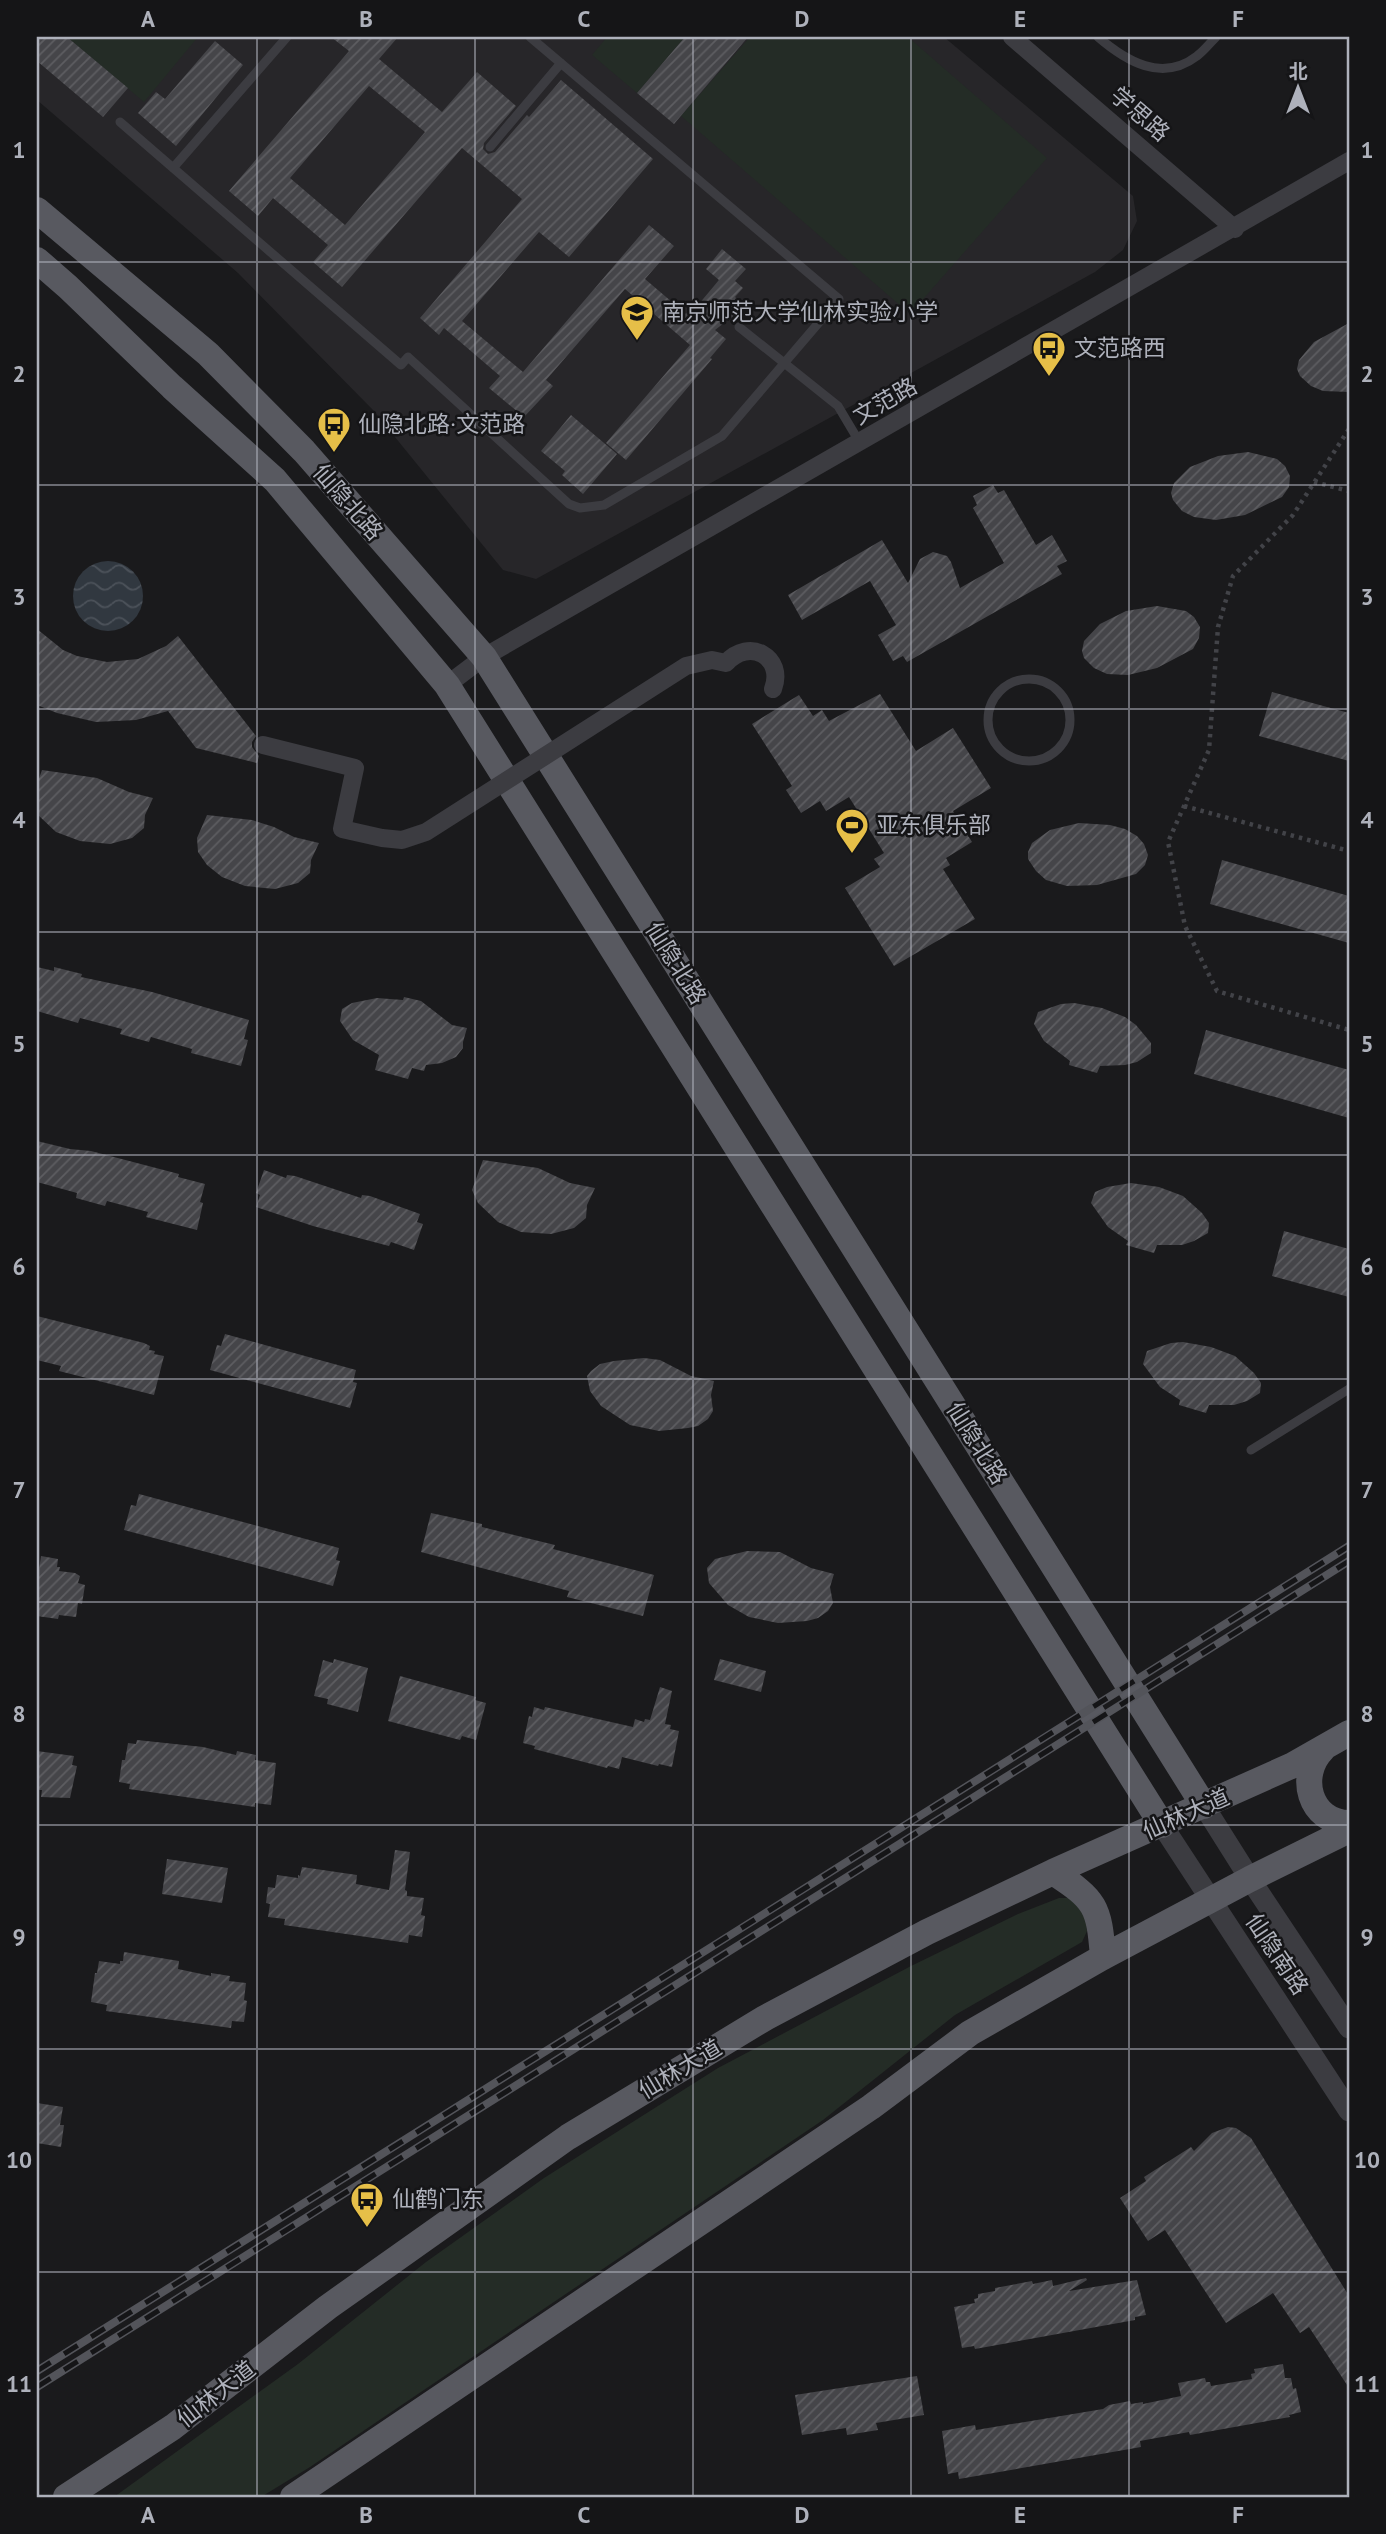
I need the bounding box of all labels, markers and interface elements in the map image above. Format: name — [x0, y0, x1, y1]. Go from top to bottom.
text: A — [141, 4, 155, 33]
text: B — [359, 4, 373, 33]
text: C — [578, 4, 591, 33]
text: D — [795, 4, 809, 33]
text: E — [1014, 4, 1026, 33]
text: F — [1232, 4, 1244, 33]
north arrow — [1264, 52, 1334, 122]
text: 北 — [1288, 59, 1308, 83]
street label: 学思路 — [1105, 80, 1176, 147]
text: 1 — [12, 135, 26, 164]
text: 1 — [1360, 135, 1374, 164]
school or university icon: 南京师范大学仙林实验小学 — [618, 293, 656, 342]
place label: 南京师范大学仙林实验小学 — [662, 297, 938, 326]
bus stop icon: 文范路西 — [1030, 329, 1068, 378]
place label: 文范路西 — [1074, 333, 1166, 362]
text: 2 — [12, 359, 26, 388]
text: 2 — [1360, 359, 1374, 388]
street label: 文范路 — [848, 371, 922, 430]
bus stop icon: 仙隐北路·文范路 — [315, 405, 353, 454]
place label: 仙隐北路·文范路 — [358, 409, 525, 438]
street label: 仙隐北路 — [307, 457, 389, 546]
text: 3 — [12, 582, 26, 611]
text: 3 — [1360, 582, 1374, 611]
text: 4 — [12, 805, 26, 834]
text: 4 — [1360, 805, 1374, 834]
sports icon: 亚东俱乐部 — [833, 806, 871, 855]
place label: 亚东俱乐部 — [876, 810, 991, 839]
street label: 仙隐北路 — [640, 916, 713, 1009]
text: 5 — [12, 1029, 26, 1058]
text: 5 — [1360, 1029, 1374, 1058]
text: 6 — [12, 1252, 26, 1281]
text: 6 — [1360, 1252, 1374, 1281]
street label: 仙隐北路 — [941, 1396, 1014, 1489]
text: 7 — [12, 1475, 26, 1504]
text: 7 — [1360, 1475, 1374, 1504]
text: 8 — [12, 1699, 26, 1728]
text: 8 — [1360, 1699, 1374, 1728]
street label: 仙林大道 — [1138, 1782, 1234, 1845]
street label: 仙隐南路 — [1240, 1907, 1315, 2000]
text: 9 — [12, 1922, 26, 1951]
text: 9 — [1360, 1922, 1374, 1951]
street label: 仙林大道 — [633, 2032, 727, 2105]
text: 10 — [6, 2145, 32, 2174]
text: 10 — [1354, 2145, 1380, 2174]
bus stop icon: 仙鹤门东 — [348, 2180, 386, 2229]
place label: 仙鹤门东 — [392, 2184, 484, 2213]
street label: 仙林大道 — [171, 2354, 261, 2433]
text: 11 — [6, 2369, 32, 2398]
text: 11 — [1354, 2369, 1380, 2398]
text: A — [141, 2500, 155, 2529]
text: B — [359, 2500, 373, 2529]
text: C — [578, 2500, 591, 2529]
text: D — [795, 2500, 809, 2529]
text: E — [1014, 2500, 1026, 2529]
text: F — [1232, 2500, 1244, 2529]

